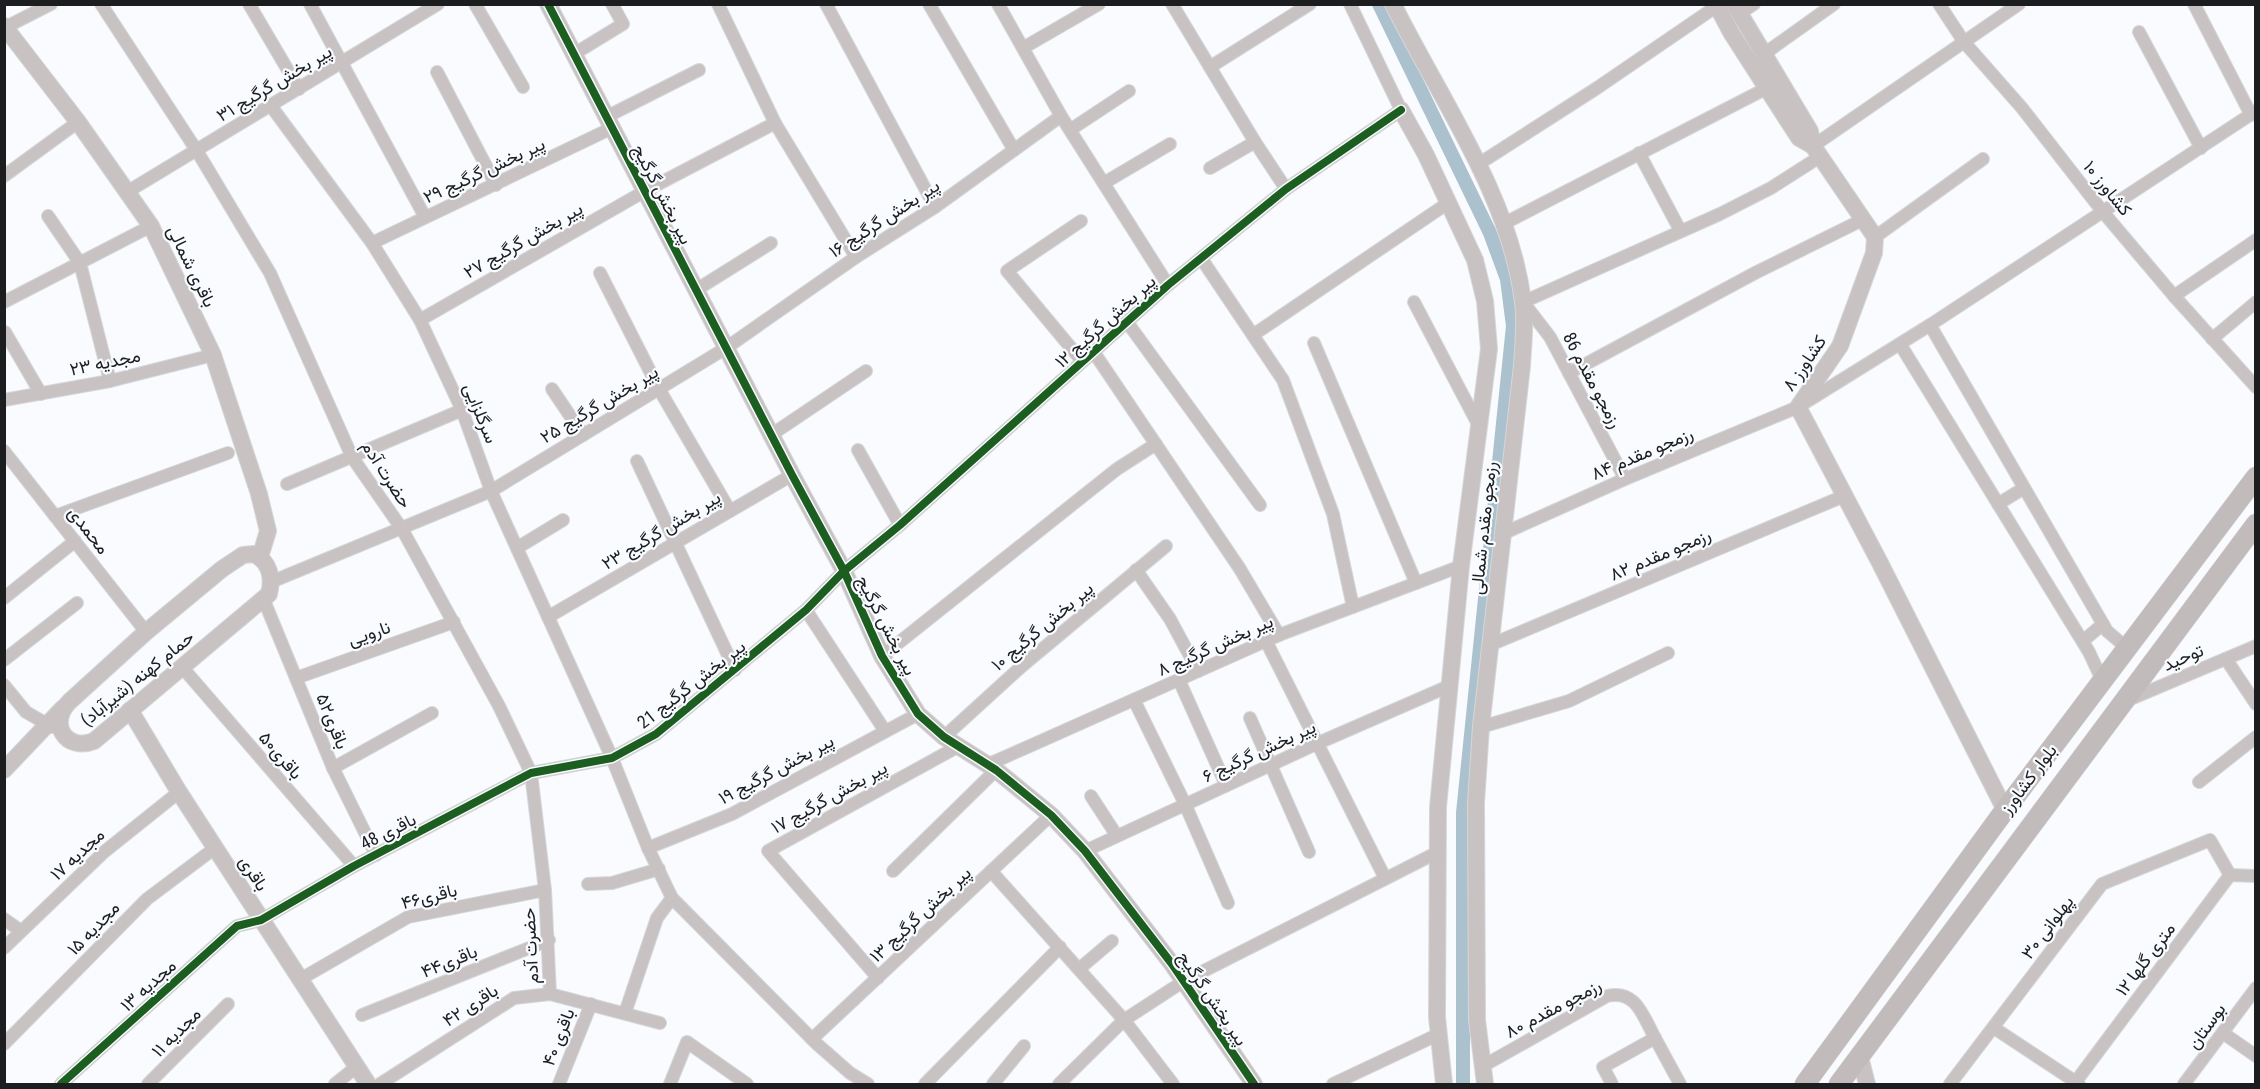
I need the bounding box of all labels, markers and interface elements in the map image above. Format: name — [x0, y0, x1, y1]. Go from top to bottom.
street label: پیر بخش گرگیج ۳۱ — [213, 40, 336, 127]
street label: پیر بخش گرگیج ۲۹ — [420, 133, 549, 209]
street label: پیر بخش گرگیج — [627, 140, 697, 248]
street label: کشاورز ۱۰ — [2079, 156, 2137, 220]
street label: پیر بخش گرگیج ۱۶ — [825, 174, 944, 263]
street label: پیر بخش گرگیج ۲۷ — [460, 197, 587, 284]
street label: باقری شمالی — [162, 222, 221, 311]
street label: پیر بخش گرگیج ۱۲ — [1050, 270, 1161, 373]
street label: رزمجو مقدم 86 — [1557, 329, 1627, 432]
street label: کشاورز ۸ — [1778, 331, 1831, 395]
street label: مجدیه ۲۳ — [68, 344, 142, 380]
street label: پیر بخش گرگیج ۲۵ — [536, 361, 663, 449]
street label: سرگلزایی — [459, 380, 503, 446]
street label: رزمجو مقدم ۸۴ — [1588, 422, 1697, 486]
street label: حضرت آدم — [356, 436, 417, 513]
street label: رزمجو مقدم شمالی — [1466, 460, 1502, 596]
street label: پیر بخش گرگیج ۲۳ — [598, 486, 725, 575]
street label: محمدی — [63, 502, 114, 559]
street label: رزمجو مقدم ۸۲ — [1606, 523, 1714, 587]
street label: پیر بخش گرگیج — [851, 571, 921, 679]
street label: پیر بخش گرگیج ۱۰ — [987, 577, 1098, 676]
street label: پیر بخش گرگیج ۸ — [1154, 610, 1277, 682]
street label: نارویی — [345, 616, 393, 651]
street label: حمام کهنه (شیرآباد) — [76, 626, 199, 732]
street label: پیر بخش گرگیج 21 — [633, 635, 751, 734]
street label: توحید — [2160, 639, 2207, 676]
street label: باقری۵۲ — [311, 690, 354, 752]
street label: پیر بخش گرگیج ۶ — [1199, 716, 1320, 788]
street label: باقری۵۰ — [254, 727, 307, 784]
street label: پیر بخش گرگیج ۱۹ — [715, 730, 838, 810]
street label: بلوار کشاورز — [1995, 740, 2062, 819]
street label: پیر بخش گرگیج ۱۷ — [767, 756, 892, 839]
street label: باقری 48 — [357, 808, 420, 855]
street label: مجدیه ۱۷ — [46, 824, 108, 884]
street label: باقری — [234, 851, 273, 895]
street label: پیر بخش گرگیج ۱۳ — [865, 862, 976, 968]
street label: باقری۴۶ — [399, 879, 459, 914]
street label: پهلوانی ۳۰ — [2016, 891, 2079, 964]
street label: مجدیه ۱۵ — [62, 897, 124, 959]
street label: حضرت آدم — [518, 907, 544, 985]
street label: ۱۲ متری گلها — [2111, 918, 2180, 1000]
street label: باقری۴۴ — [418, 940, 480, 983]
street label: پیر بخش گرگیج — [1172, 947, 1252, 1050]
street label: مجدیه ۱۳ — [116, 955, 180, 1015]
street label: رزمجو مقدم ۸۰ — [1501, 974, 1606, 1044]
street label: باقری ۴۲ — [438, 979, 502, 1031]
street label: بوستان — [2182, 999, 2230, 1054]
street label: مجدیه ۱۱ — [147, 1003, 205, 1061]
street label: باقری ۴۰ — [537, 1005, 579, 1069]

